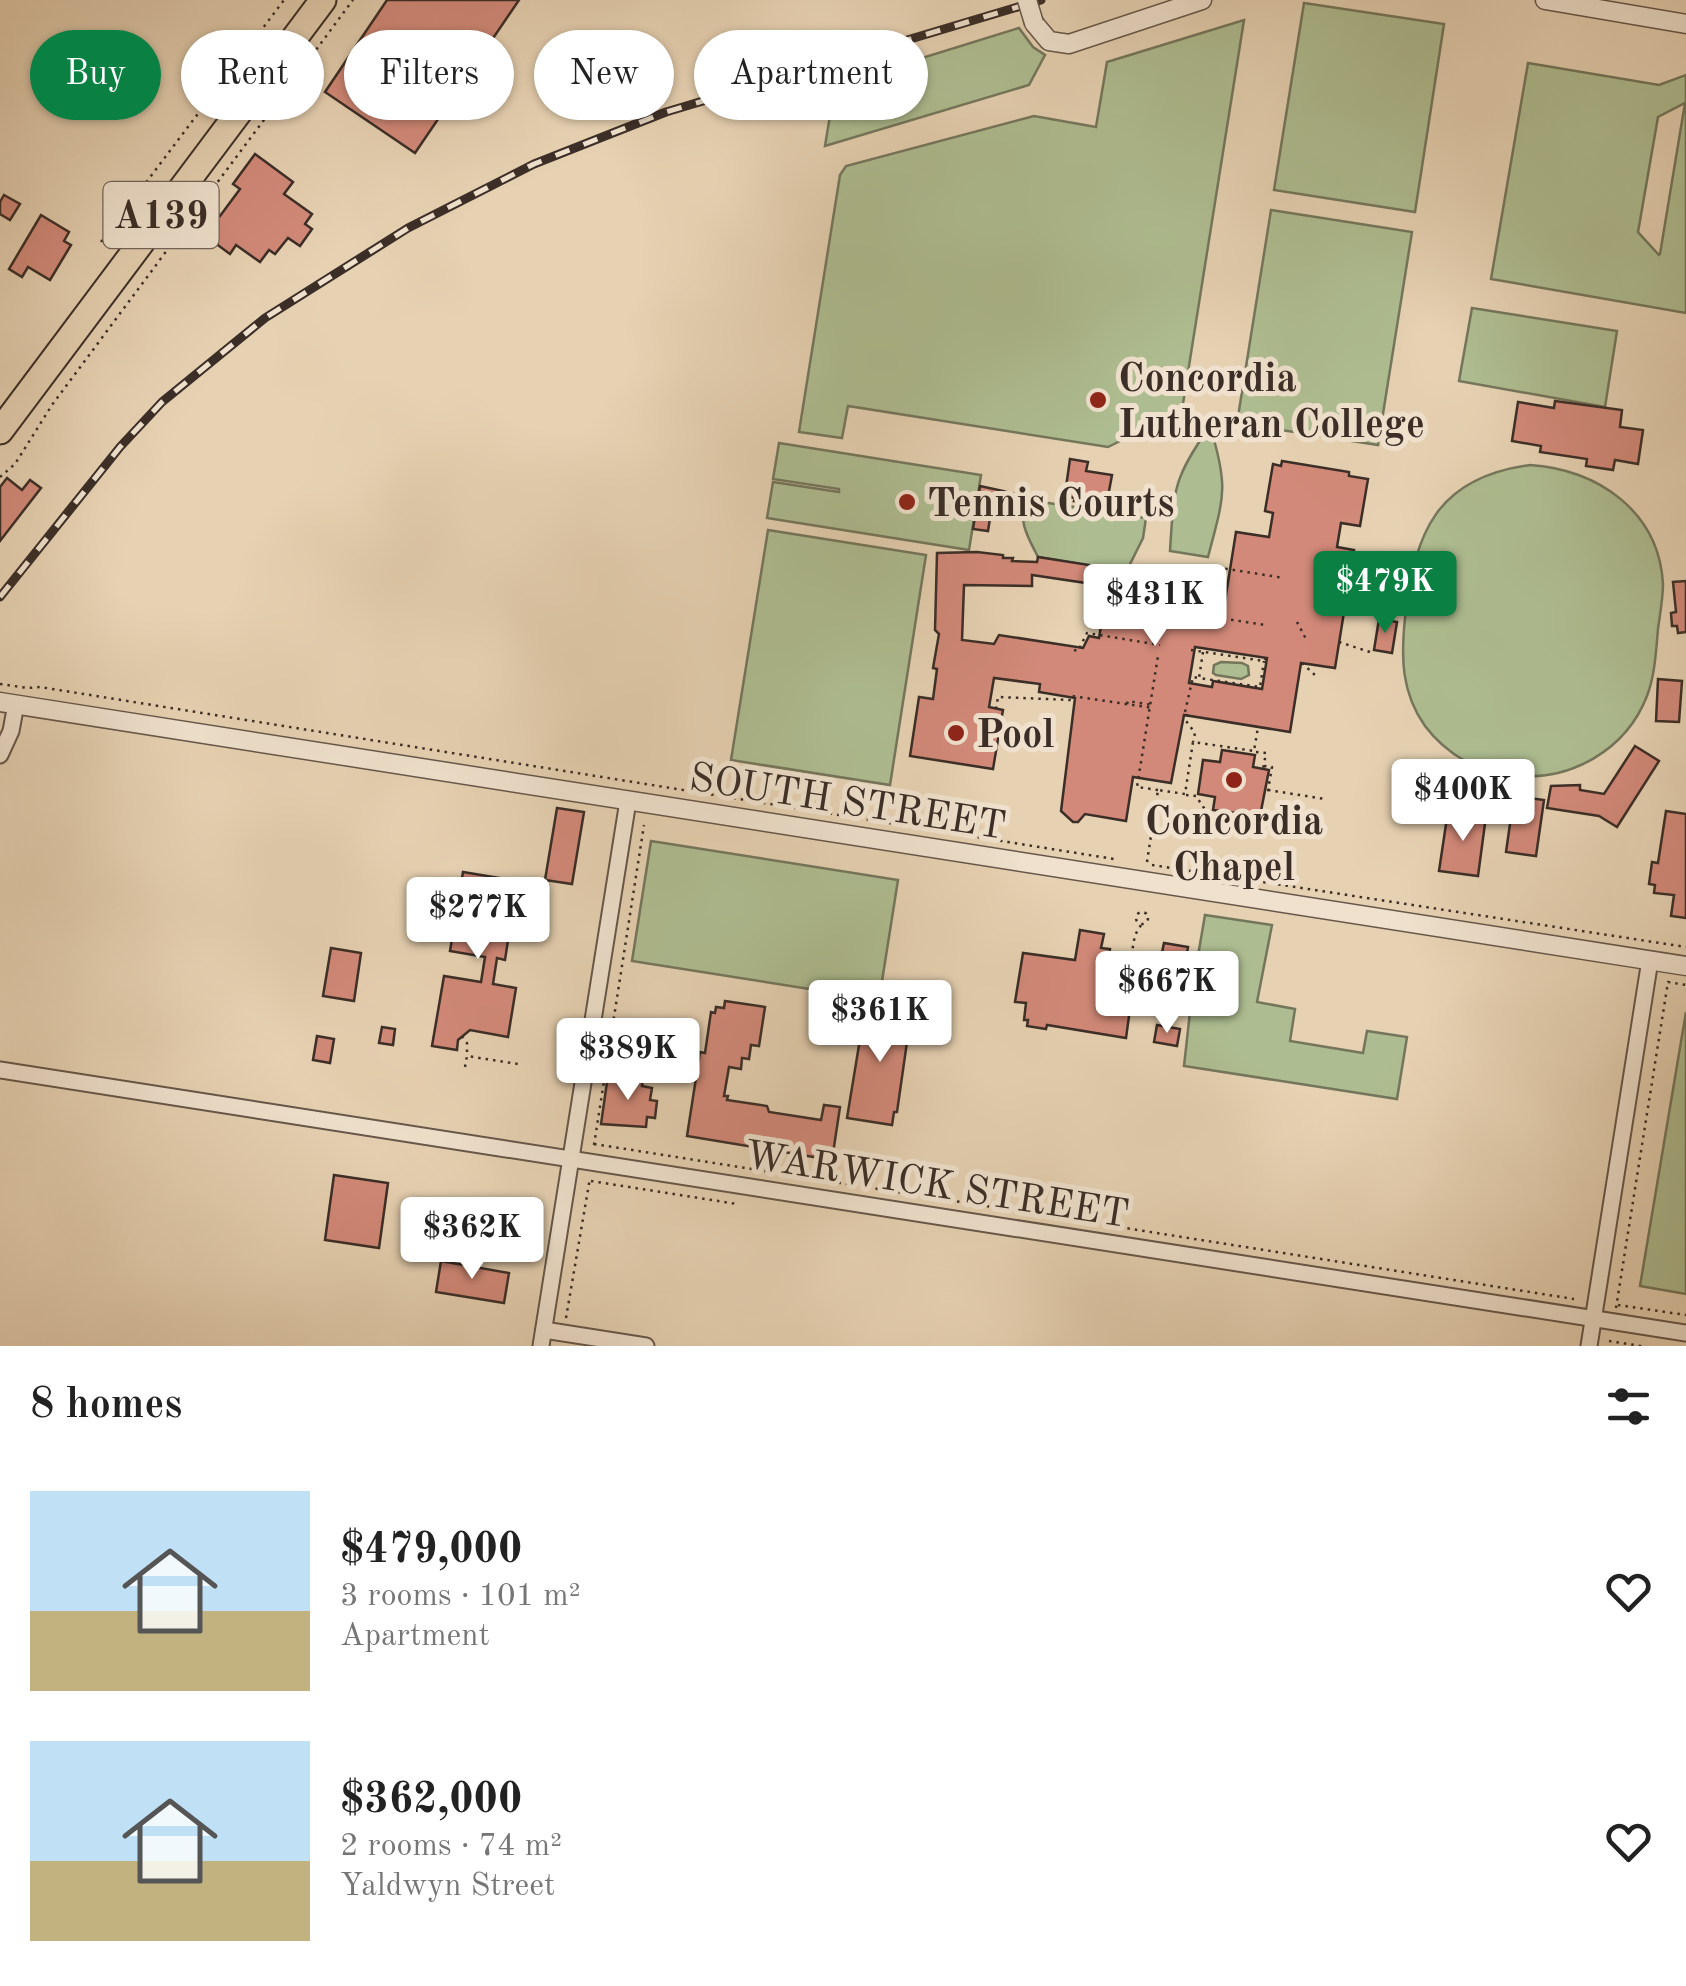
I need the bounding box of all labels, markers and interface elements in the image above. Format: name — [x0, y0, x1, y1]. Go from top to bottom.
chip: Buy — [30, 30, 161, 120]
chip: Rent — [181, 30, 324, 120]
chip: Filters — [344, 30, 514, 120]
chip: New — [534, 30, 674, 120]
chip: Apartment — [694, 30, 928, 120]
road number: A139 — [104, 182, 218, 248]
place label: Concordia Lutheran College — [1118, 361, 1425, 447]
marker: Concordia Lutheran College — [1087, 389, 1109, 411]
place label: Tennis Courts — [927, 486, 1174, 526]
marker: Tennis Courts — [896, 491, 918, 513]
pin: $479K — [1315, 551, 1455, 636]
pin: $431K — [1085, 564, 1225, 649]
text: $479K — [1336, 567, 1434, 599]
text: $431K — [1106, 580, 1204, 612]
place label: Pool — [976, 717, 1055, 757]
marker: Pool — [945, 722, 967, 744]
street label: SOUTH STREET — [686, 759, 1008, 849]
pin: $400K — [1393, 759, 1533, 844]
marker: Concordia Chapel — [1223, 769, 1245, 791]
text: $400K — [1414, 775, 1512, 807]
place label: Concordia Chapel — [1145, 804, 1323, 890]
pin: $277K — [408, 877, 548, 962]
text: $277K — [429, 893, 527, 925]
pin: $667K — [1097, 951, 1237, 1036]
text: $667K — [1118, 967, 1216, 999]
pin: $361K — [810, 980, 950, 1065]
text: $361K — [831, 996, 929, 1028]
pin: $389K — [558, 1018, 698, 1103]
text: $389K — [579, 1034, 677, 1066]
street label: WARWICK STREET — [741, 1137, 1131, 1237]
pin: $362K — [402, 1197, 542, 1282]
text: $362K — [423, 1213, 521, 1245]
icon: filters — [1601, 1379, 1656, 1434]
text: 8 homes — [30, 1385, 182, 1427]
text: $479,000 — [340, 1530, 522, 1572]
icon: home — [110, 1531, 230, 1651]
icon: heart — [1601, 1564, 1656, 1619]
text: 3 rooms · 101 m² — [340, 1581, 581, 1613]
text: Apartment — [340, 1621, 490, 1653]
text: $362,000 — [340, 1780, 522, 1822]
icon: home — [110, 1781, 230, 1901]
icon: heart — [1601, 1814, 1656, 1869]
text: 2 rooms · 74 m² — [340, 1831, 562, 1863]
text: Yaldwyn Street — [340, 1871, 555, 1903]

